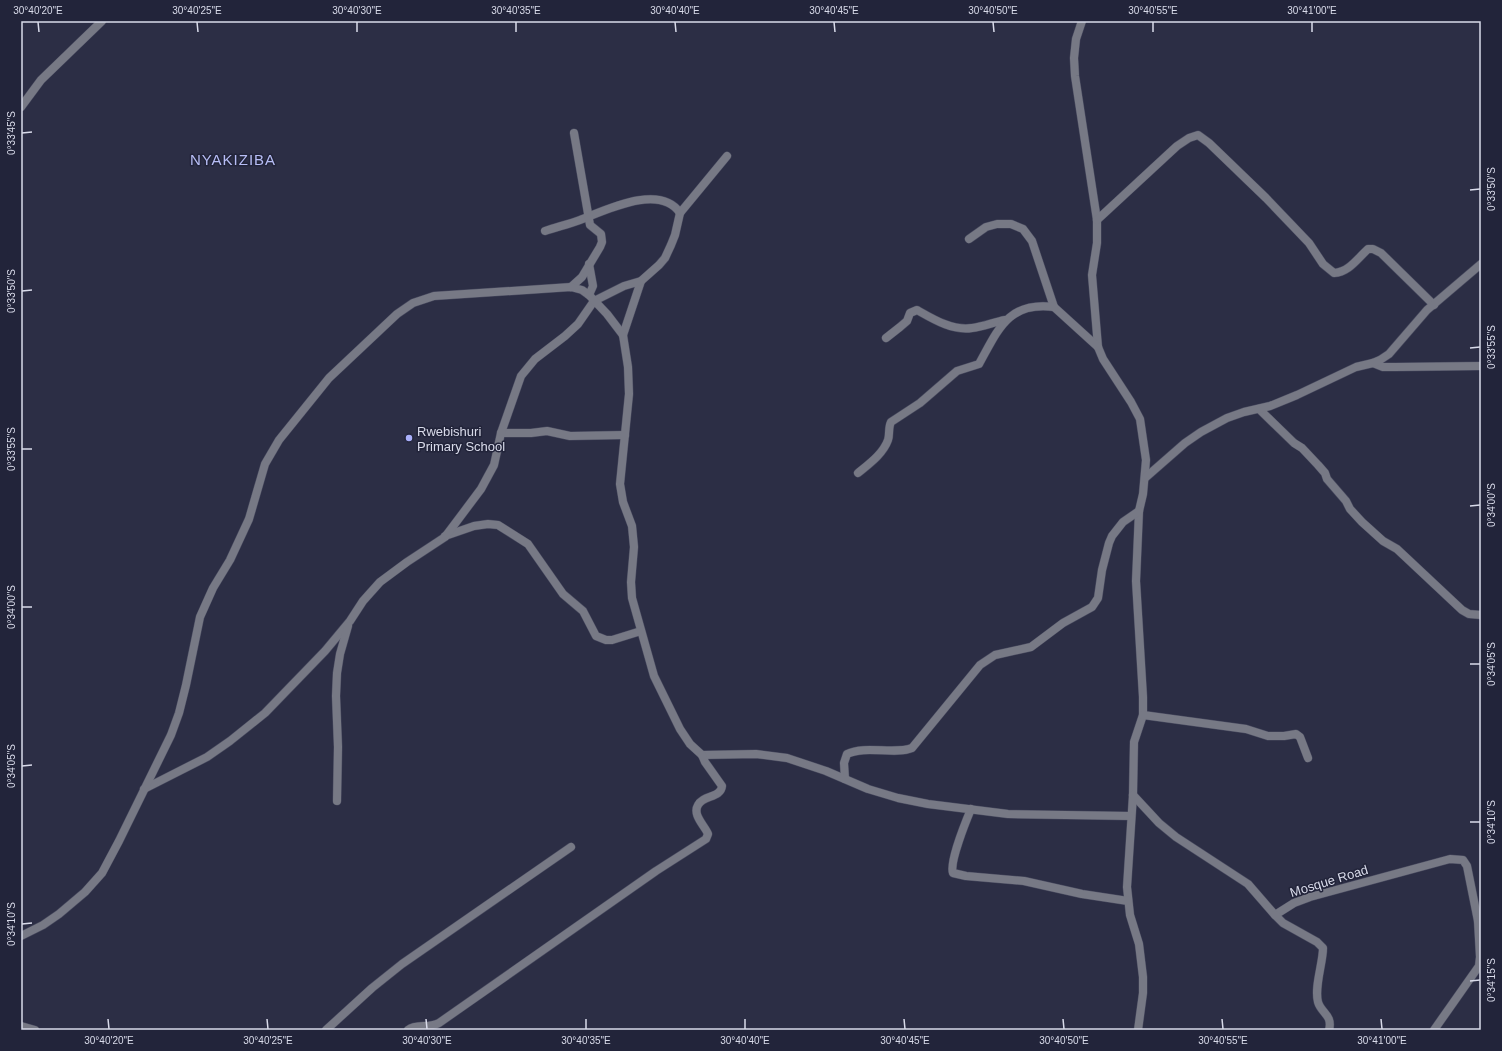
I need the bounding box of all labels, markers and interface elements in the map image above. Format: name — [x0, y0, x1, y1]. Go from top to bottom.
text: 30°40'20"E — [13, 5, 63, 16]
text: 30°40'25"E — [172, 5, 222, 16]
text: 30°40'30"E — [332, 5, 382, 16]
text: 30°40'35"E — [491, 5, 541, 16]
text: 30°40'40"E — [650, 5, 700, 16]
text: 30°40'45"E — [809, 5, 859, 16]
text: 30°40'50"E — [968, 5, 1018, 16]
text: 30°40'55"E — [1128, 5, 1178, 16]
text: 30°41'00"E — [1287, 5, 1337, 16]
text: 0°33'45"S — [6, 111, 17, 155]
district label: NYAKIZIBA — [190, 151, 276, 168]
text: 0°33'50"S — [1486, 167, 1497, 211]
text: 0°33'50"S — [6, 269, 17, 313]
text: 0°33'55"S — [1486, 325, 1497, 369]
place label: Rwebishuri Primary School — [417, 424, 505, 454]
text: 0°33'55"S — [6, 427, 17, 471]
marker: Rwebishuri Primary School — [404, 433, 414, 443]
text: 0°34'00"S — [1486, 483, 1497, 527]
text: 0°34'00"S — [6, 585, 17, 629]
text: 0°34'05"S — [1486, 642, 1497, 686]
text: 0°34'05"S — [6, 744, 17, 788]
text: 0°34'10"S — [1486, 800, 1497, 844]
street label: Mosque Road — [1288, 862, 1370, 900]
text: 0°34'10"S — [6, 902, 17, 946]
text: 0°34'15"S — [1486, 958, 1497, 1002]
text: 30°40'20"E — [84, 1035, 134, 1046]
text: 30°40'25"E — [243, 1035, 293, 1046]
text: 30°40'30"E — [402, 1035, 452, 1046]
text: 30°40'35"E — [561, 1035, 611, 1046]
text: 30°40'40"E — [720, 1035, 770, 1046]
text: 30°40'45"E — [880, 1035, 930, 1046]
text: 30°40'50"E — [1039, 1035, 1089, 1046]
text: 30°40'55"E — [1198, 1035, 1248, 1046]
text: 30°41'00"E — [1357, 1035, 1407, 1046]

